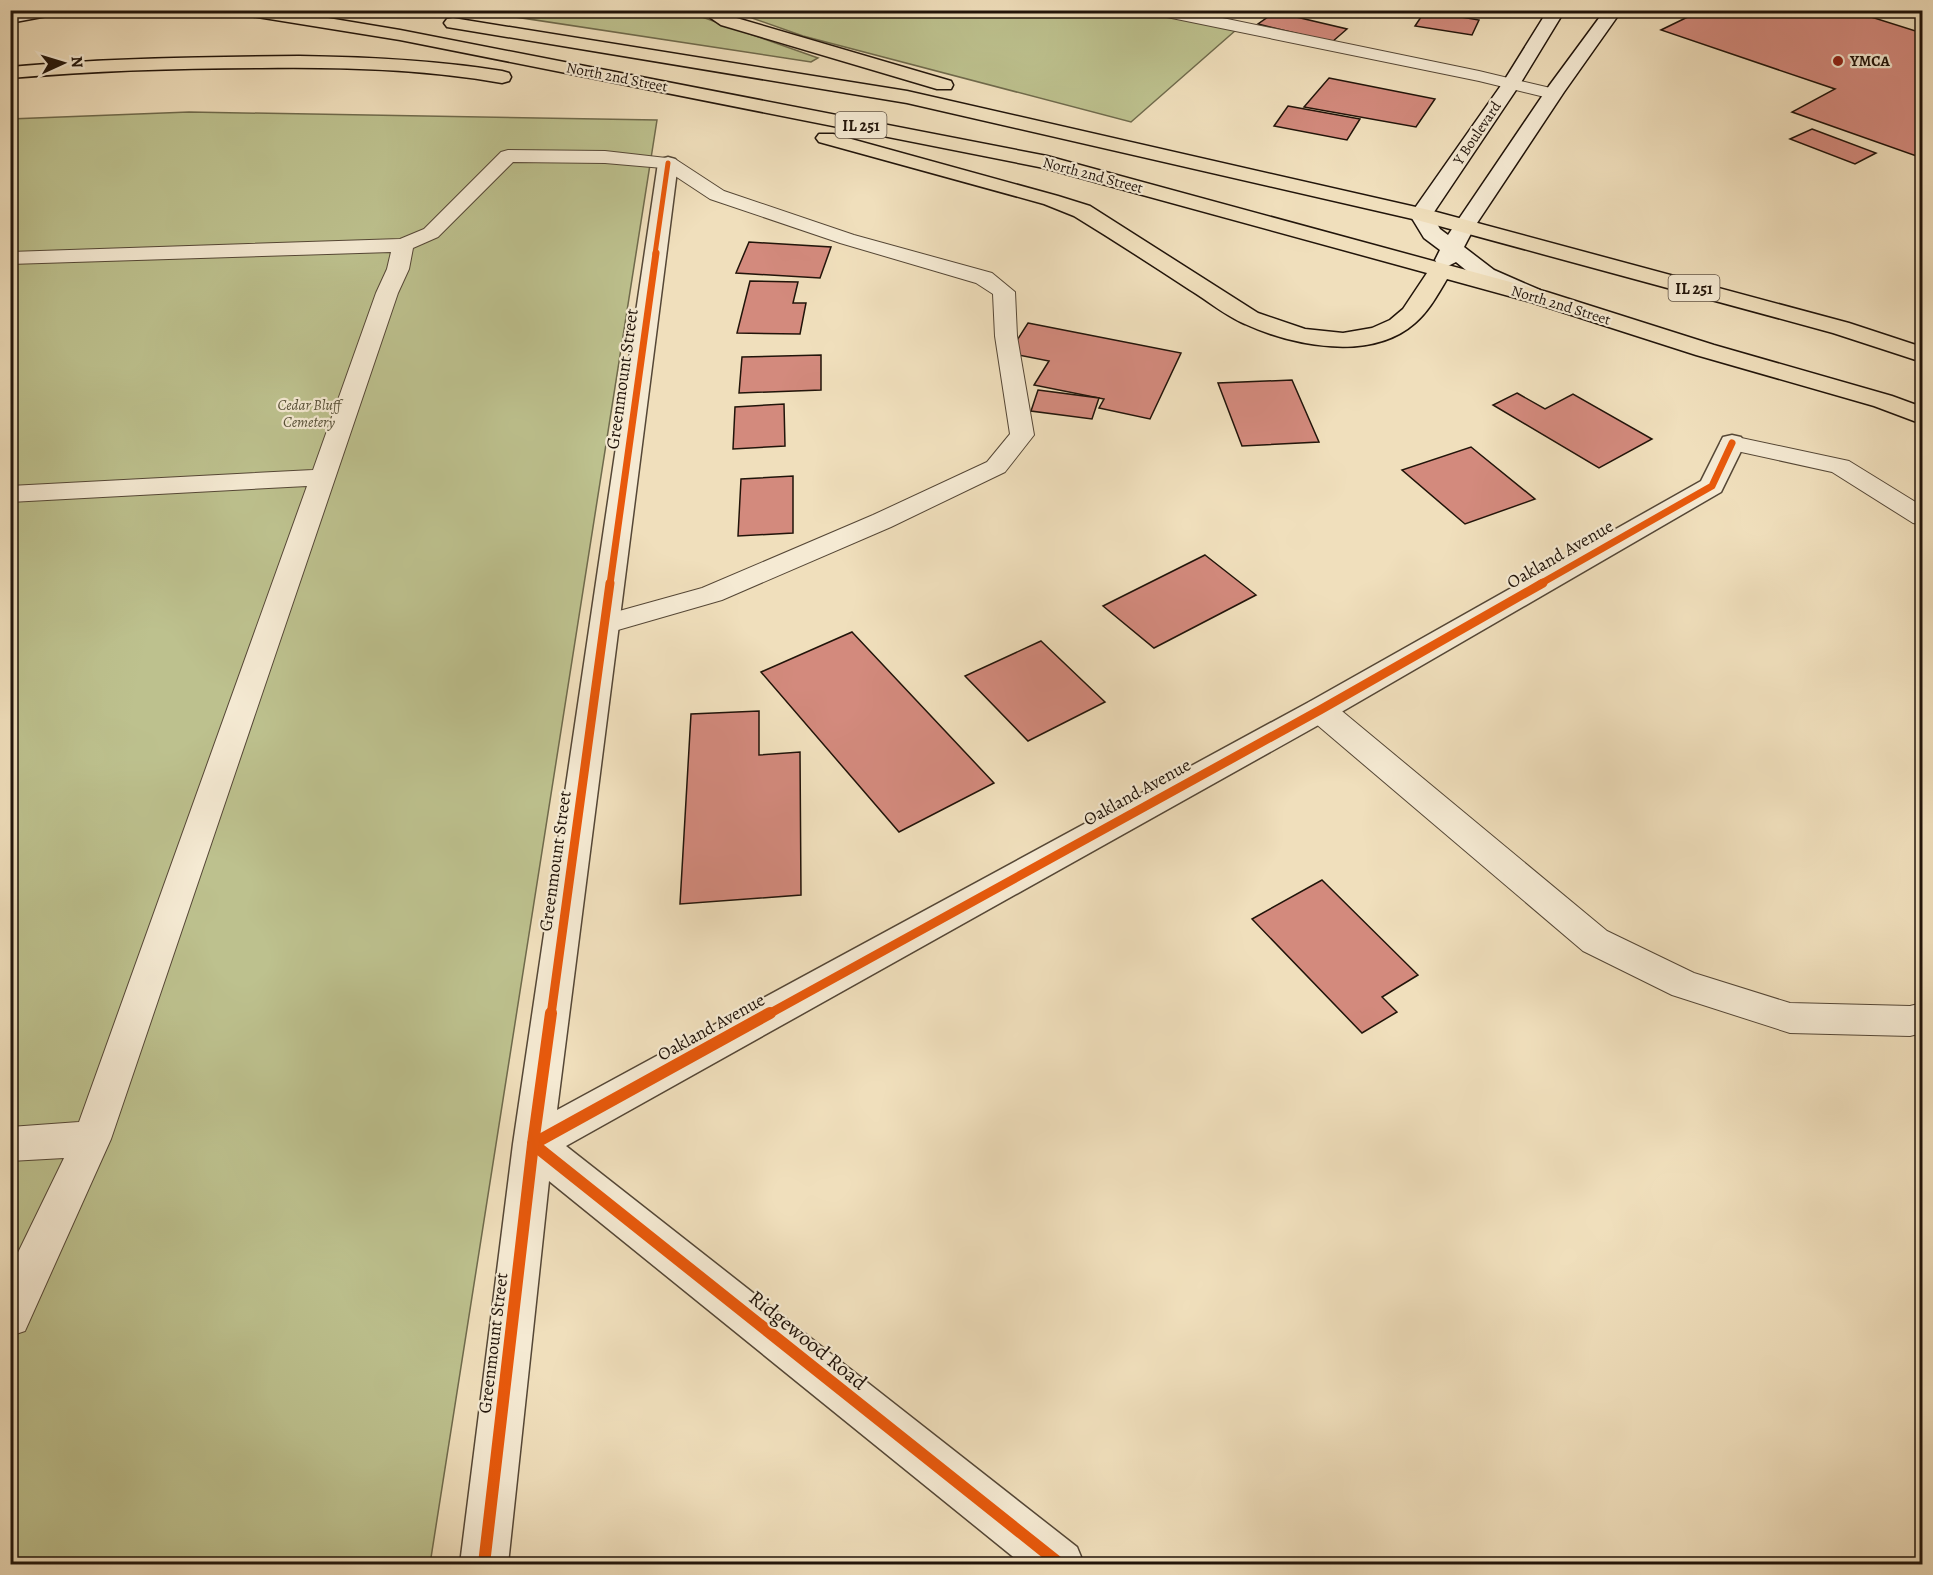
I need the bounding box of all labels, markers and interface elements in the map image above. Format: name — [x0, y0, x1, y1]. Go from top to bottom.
north arrow — [33, 33, 93, 93]
place label: YMCA — [1849, 51, 1890, 71]
marker: YMCA — [1831, 54, 1845, 68]
text: N — [66, 55, 88, 69]
street label: North 2nd Street — [565, 57, 669, 97]
street label: Y Boulevard — [1448, 96, 1506, 170]
road number: IL 251 — [836, 112, 886, 138]
street label: North 2nd Street — [1041, 152, 1145, 198]
road number: IL 251 — [1668, 275, 1720, 301]
street label: North 2nd Street — [1509, 280, 1613, 330]
street label: Greenmount Street — [600, 307, 644, 451]
park label: Cedar Bluff Cemetery — [277, 395, 344, 432]
street label: Oakland Avenue — [1502, 514, 1618, 594]
street label: Oakland Avenue — [1079, 753, 1195, 831]
street label: Greenmount Street — [533, 789, 577, 933]
street label: Oakland Avenue — [653, 988, 769, 1066]
street label: Greenmount Street — [472, 1271, 514, 1415]
street label: Ridgewood Road — [743, 1284, 873, 1397]

